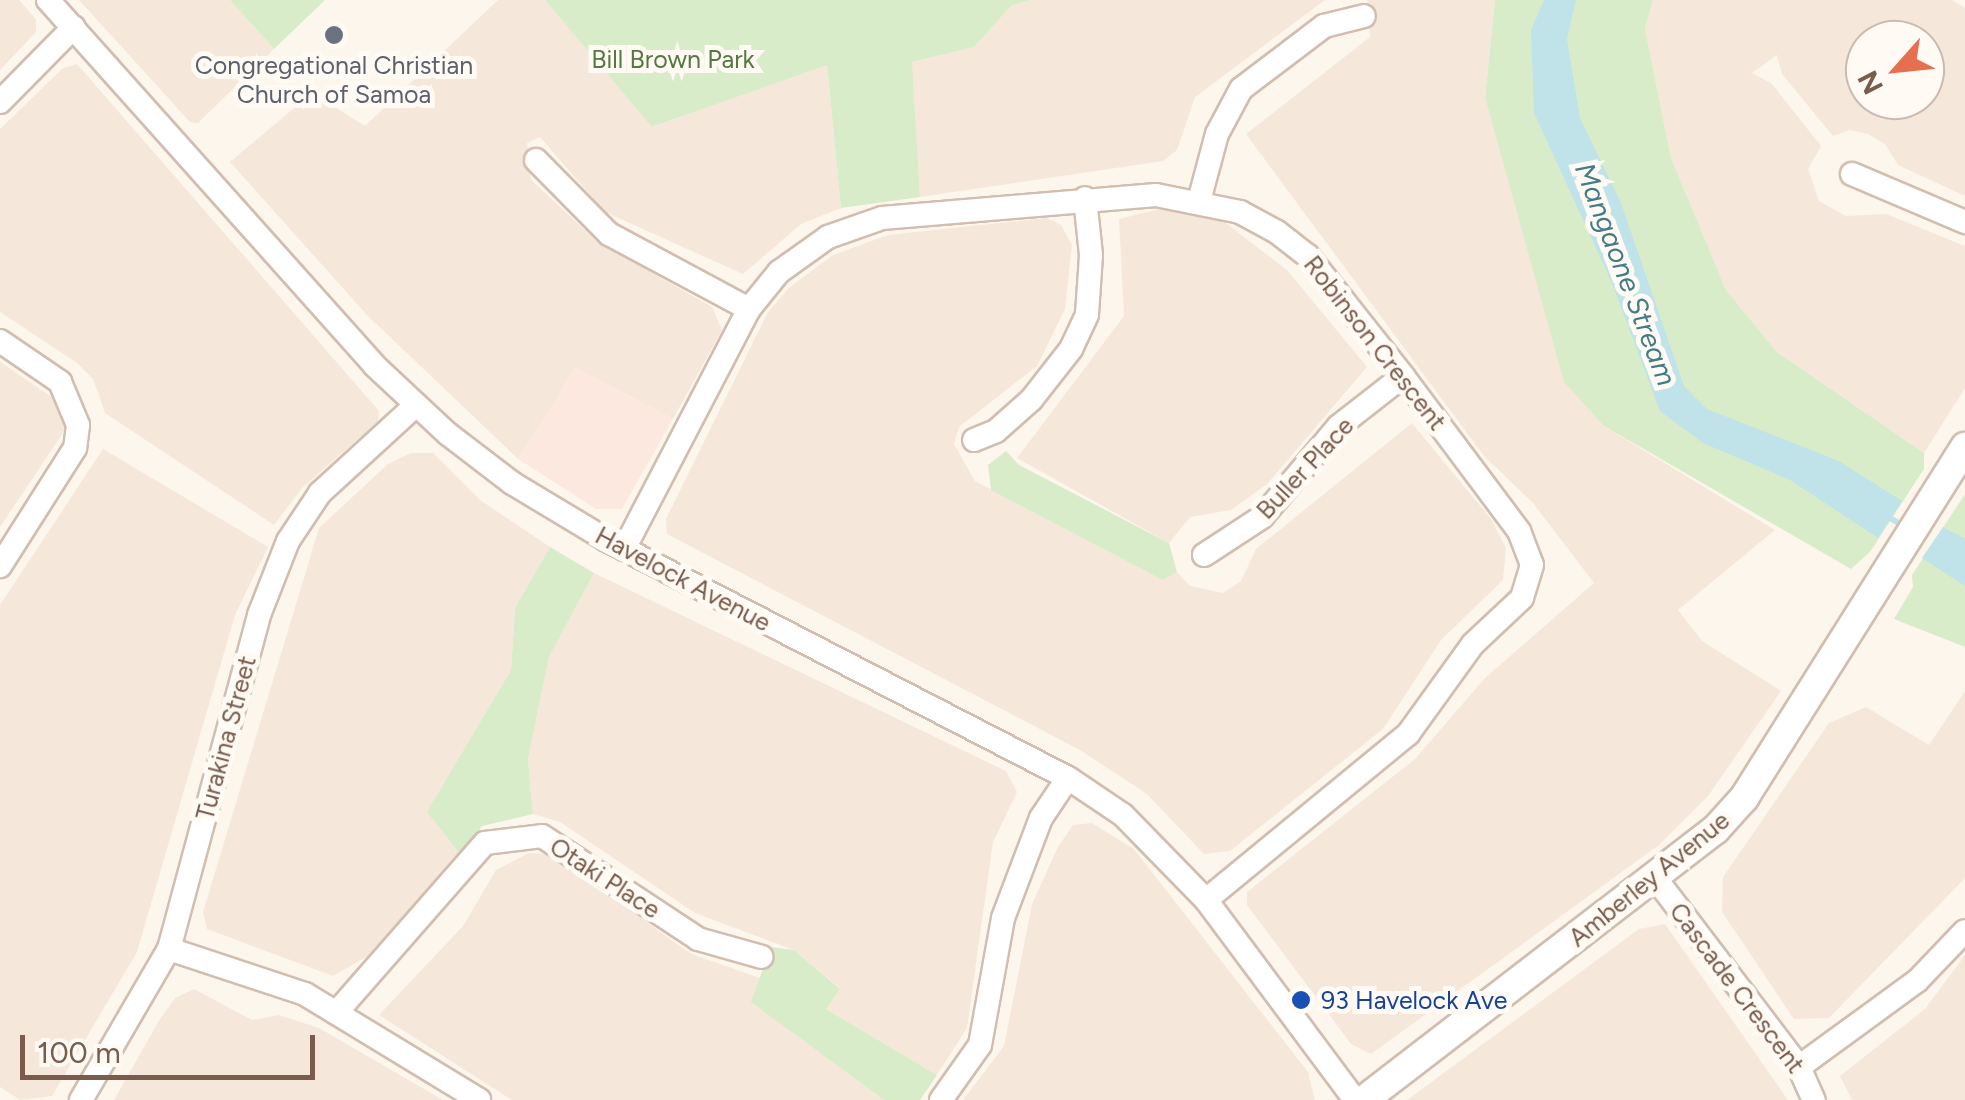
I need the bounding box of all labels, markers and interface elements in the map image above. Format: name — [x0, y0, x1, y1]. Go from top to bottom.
north arrow — [1845, 20, 1945, 120]
marker: Congregational Christian Church of Samoa — [323, 24, 345, 46]
park label: Bill Brown Park — [591, 44, 755, 74]
place label: Congregational Christian Church of Samoa — [195, 51, 473, 110]
text: N — [1850, 65, 1890, 100]
water label: Mangaone Stream — [1568, 158, 1684, 390]
street label: Robinson Crescent — [1298, 250, 1452, 436]
street label: Buller Place — [1250, 411, 1360, 525]
street label: Havelock Avenue — [590, 520, 776, 638]
street label: Turakina Street — [190, 653, 262, 823]
street label: Amberley Avenue — [1563, 805, 1735, 953]
street label: Otaki Place — [544, 831, 666, 925]
street label: Cascade Crescent — [1663, 897, 1811, 1079]
place label: 93 Havelock Ave — [1321, 985, 1507, 1015]
marker: 93 Havelock Ave — [1290, 989, 1312, 1011]
scale bar — [25, 1015, 320, 1077]
text: 100 m — [37, 1034, 121, 1071]

